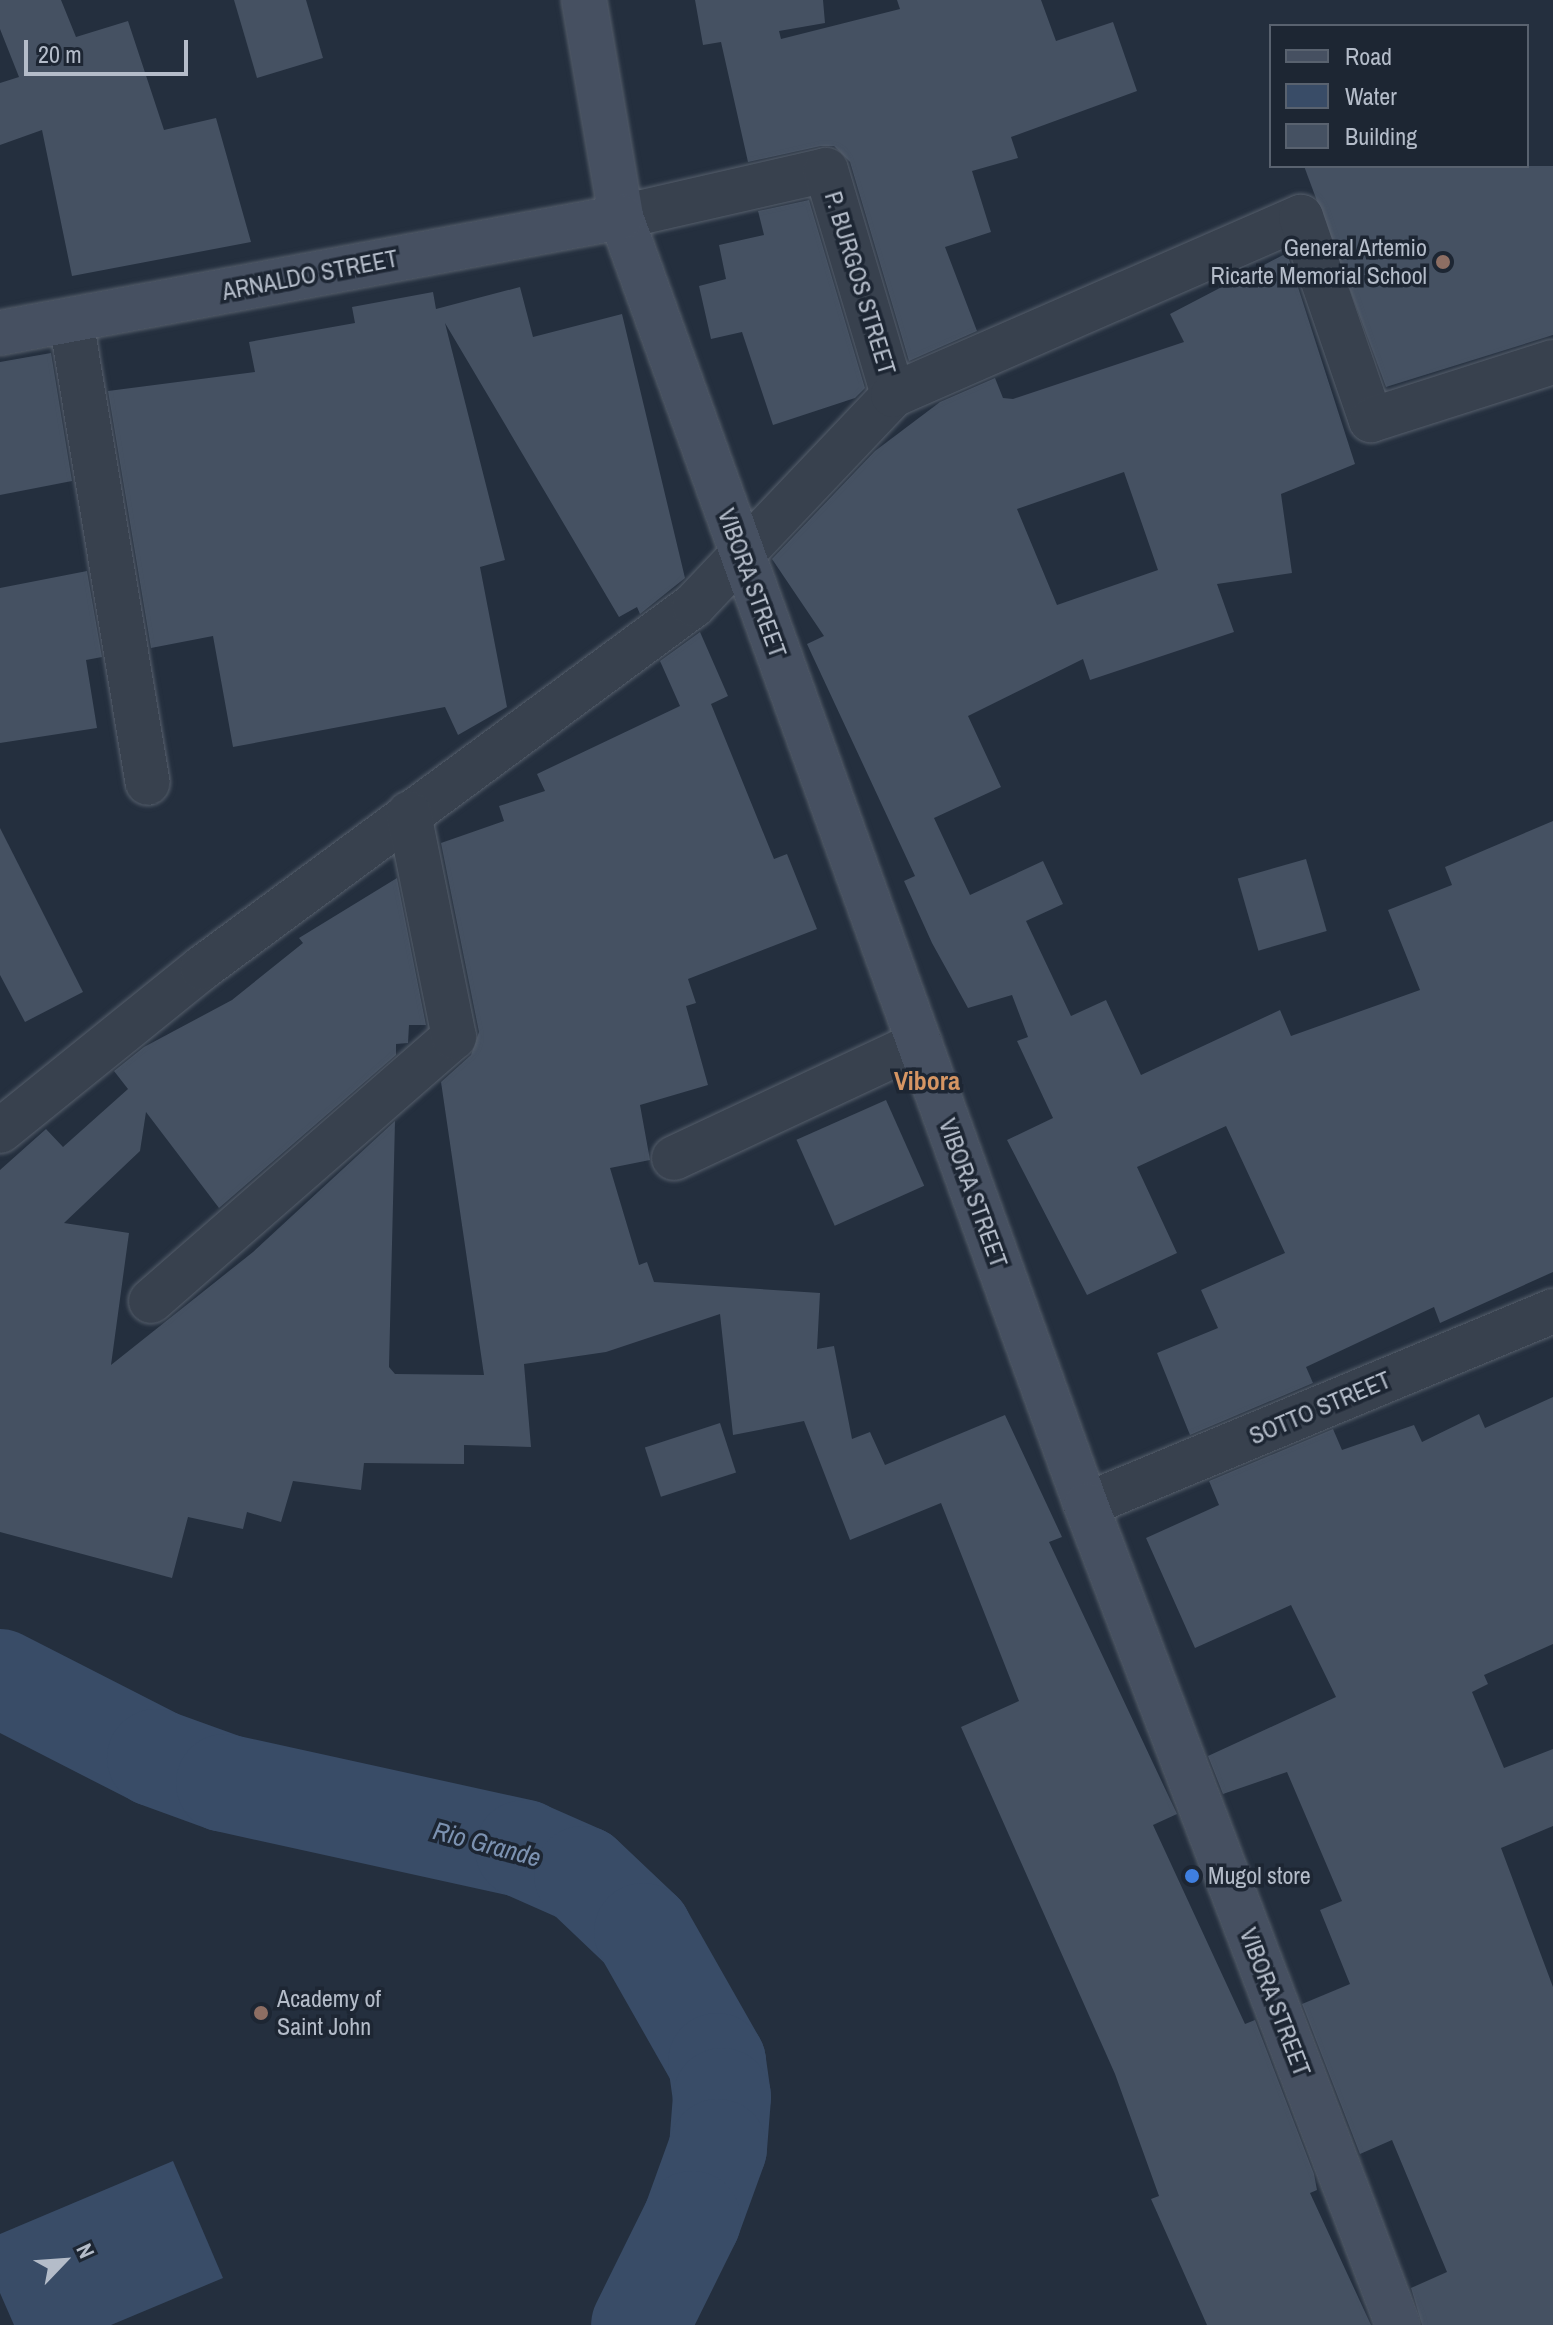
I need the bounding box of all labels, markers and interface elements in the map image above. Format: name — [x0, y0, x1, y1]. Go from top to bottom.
scale bar — [28, 24, 192, 74]
legend — [1269, 24, 1529, 168]
text: 20 m — [38, 38, 82, 70]
text: Road — [1345, 40, 1392, 72]
text: Water — [1345, 80, 1397, 112]
text: Building — [1345, 120, 1417, 152]
street label: P. BURGOS STREET — [818, 188, 902, 378]
place label: General Artemio Ricarte Memorial School — [1210, 234, 1427, 290]
street label: ARNALDO STREET — [220, 244, 400, 306]
marker: General Artemio Ricarte Memorial School — [1434, 253, 1452, 271]
street label: VIBORA STREET — [712, 504, 792, 662]
district label: Vibora — [894, 1065, 960, 1097]
street label: VIBORA STREET — [933, 1114, 1013, 1272]
street label: SOTTO STREET — [1245, 1365, 1395, 1451]
water label: Rio Grande — [430, 1815, 544, 1873]
place label: Mugol store — [1208, 1862, 1311, 1890]
marker: Mugol store — [1183, 1867, 1201, 1885]
street label: VIBORA STREET — [1233, 1923, 1317, 2081]
place label: Academy of Saint John — [277, 1985, 381, 2041]
marker: Academy of Saint John — [252, 2004, 270, 2022]
north arrow — [24, 2221, 104, 2301]
text: N — [69, 2239, 102, 2263]

